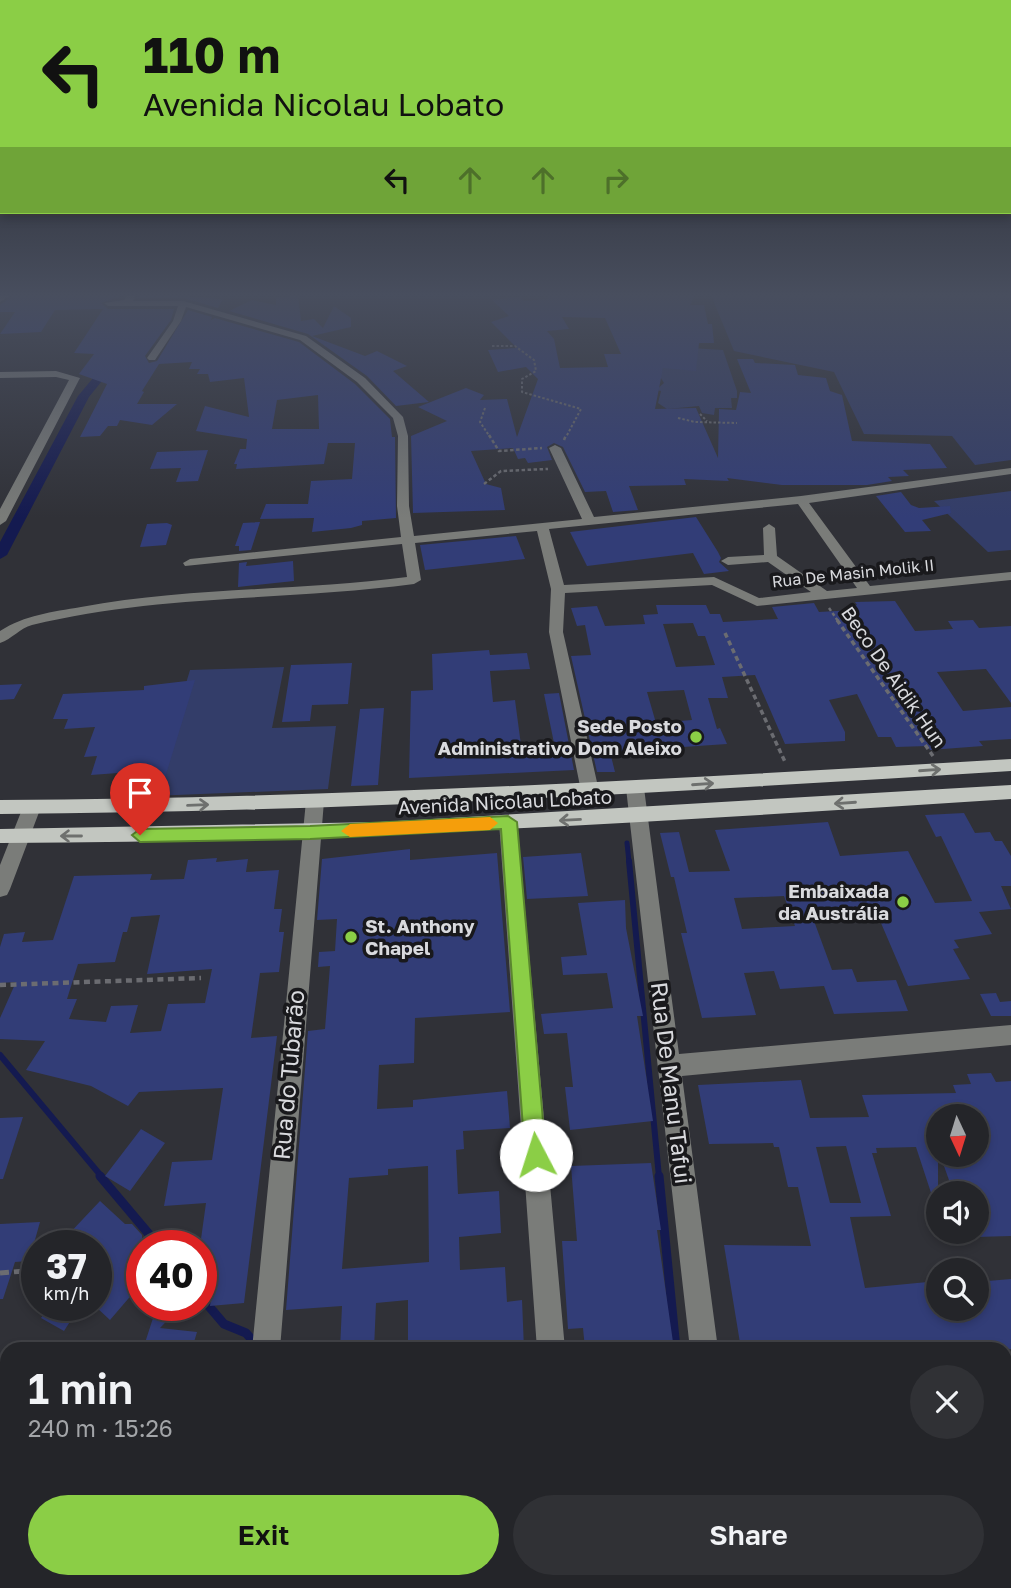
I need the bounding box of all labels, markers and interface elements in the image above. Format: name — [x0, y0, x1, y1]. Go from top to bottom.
text: 110 m — [143, 25, 280, 84]
icon: left — [28, 28, 119, 119]
text: Avenida Nicolau Lobato — [143, 85, 504, 123]
icon: left — [378, 161, 416, 199]
icon: ahead — [451, 161, 489, 199]
icon: ahead — [524, 161, 562, 199]
icon: right — [597, 161, 635, 199]
street label: Rua De Masin Molik II — [771, 555, 935, 591]
street label: Beco De Aidik Hun — [837, 602, 952, 752]
place label: Sede Posto Administrativo Dom Aleixo — [438, 714, 682, 759]
marker: Sede Posto Administrativo Dom Aleixo — [688, 729, 704, 745]
pin — [110, 763, 170, 835]
one-way arrow — [918, 763, 941, 776]
icon: arrive — [121, 774, 159, 812]
one-way arrow — [691, 777, 714, 790]
street label: Avenida Nicolau Lobato — [397, 784, 613, 819]
one-way arrow — [834, 797, 857, 810]
one-way arrow — [186, 798, 209, 811]
one-way arrow — [559, 813, 582, 826]
one-way arrow — [60, 829, 83, 843]
place label: Embaixada da Austrália — [778, 879, 889, 924]
marker: Embaixada da Austrália — [895, 894, 911, 910]
place label: St. Anthony Chapel — [365, 914, 475, 959]
marker: St. Anthony Chapel — [343, 929, 359, 945]
street label: Rua De Manu Tafui — [646, 980, 698, 1185]
street label: Rua do Tubarão — [267, 989, 309, 1161]
north arrow — [926, 1104, 989, 1167]
map controls — [926, 1104, 989, 1321]
position arrow — [499, 1118, 573, 1192]
button: sound — [926, 1181, 989, 1244]
speed limit sign: 40 — [126, 1230, 217, 1321]
text: 37 — [46, 1245, 87, 1287]
button: search — [926, 1258, 989, 1321]
text: km/h — [44, 1282, 89, 1304]
text: 1 min — [28, 1363, 133, 1413]
button: close — [910, 1365, 984, 1439]
text: 240 m · 15:26 — [28, 1414, 173, 1442]
button: Exit — [28, 1495, 499, 1575]
button: Share — [513, 1495, 984, 1575]

